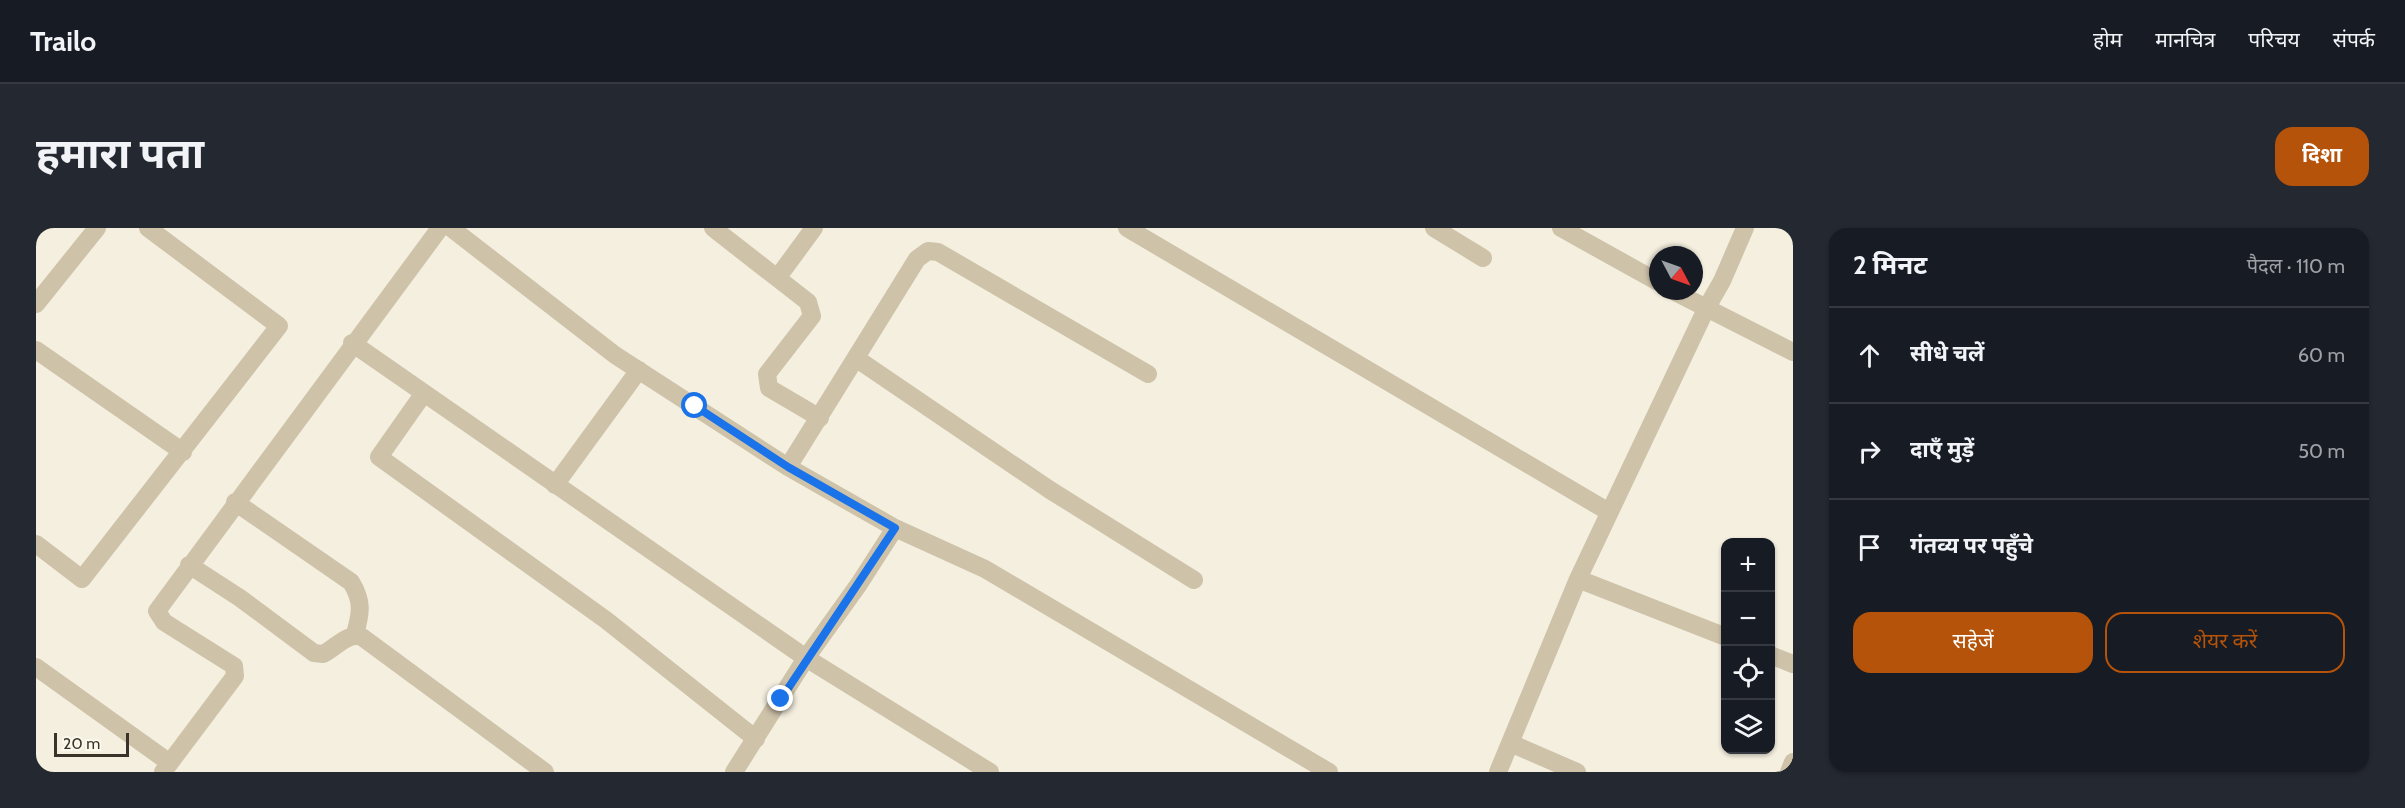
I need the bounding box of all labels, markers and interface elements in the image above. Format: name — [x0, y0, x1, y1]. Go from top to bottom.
text: Trailo — [30, 24, 96, 58]
text: होम — [2093, 27, 2122, 52]
text: मानचित्र — [2155, 27, 2215, 52]
text: परिचय — [2248, 27, 2300, 52]
text: संपर्क — [2333, 27, 2375, 52]
text: हमारा पता — [36, 127, 204, 179]
button: दिशा — [2275, 127, 2369, 186]
north arrow — [1649, 246, 1703, 300]
text: 2 मिनट — [1853, 249, 1927, 281]
text: पैदल · 110 m — [2247, 254, 2345, 278]
icon: ahead — [1853, 339, 1886, 372]
text: सीधे चलें — [1910, 340, 1984, 367]
text: 60 m — [2298, 343, 2345, 367]
route start — [681, 392, 707, 418]
icon: right — [1853, 435, 1886, 468]
text: दाएँ मुड़ें — [1910, 436, 1974, 463]
text: 50 m — [2298, 439, 2345, 463]
icon: arrive — [1853, 531, 1886, 564]
text: गंतव्य पर पहुँचे — [1910, 532, 2033, 559]
map controls — [1721, 538, 1775, 754]
button: + — [1721, 538, 1775, 592]
button: − — [1721, 592, 1775, 646]
button: सहेजें — [1853, 612, 2093, 673]
button: शेयर करें — [2105, 612, 2345, 673]
button: locate — [1721, 646, 1775, 700]
route end — [767, 685, 793, 711]
button: layers — [1721, 700, 1775, 754]
scale bar — [54, 730, 129, 758]
text: 20 m — [63, 734, 100, 753]

